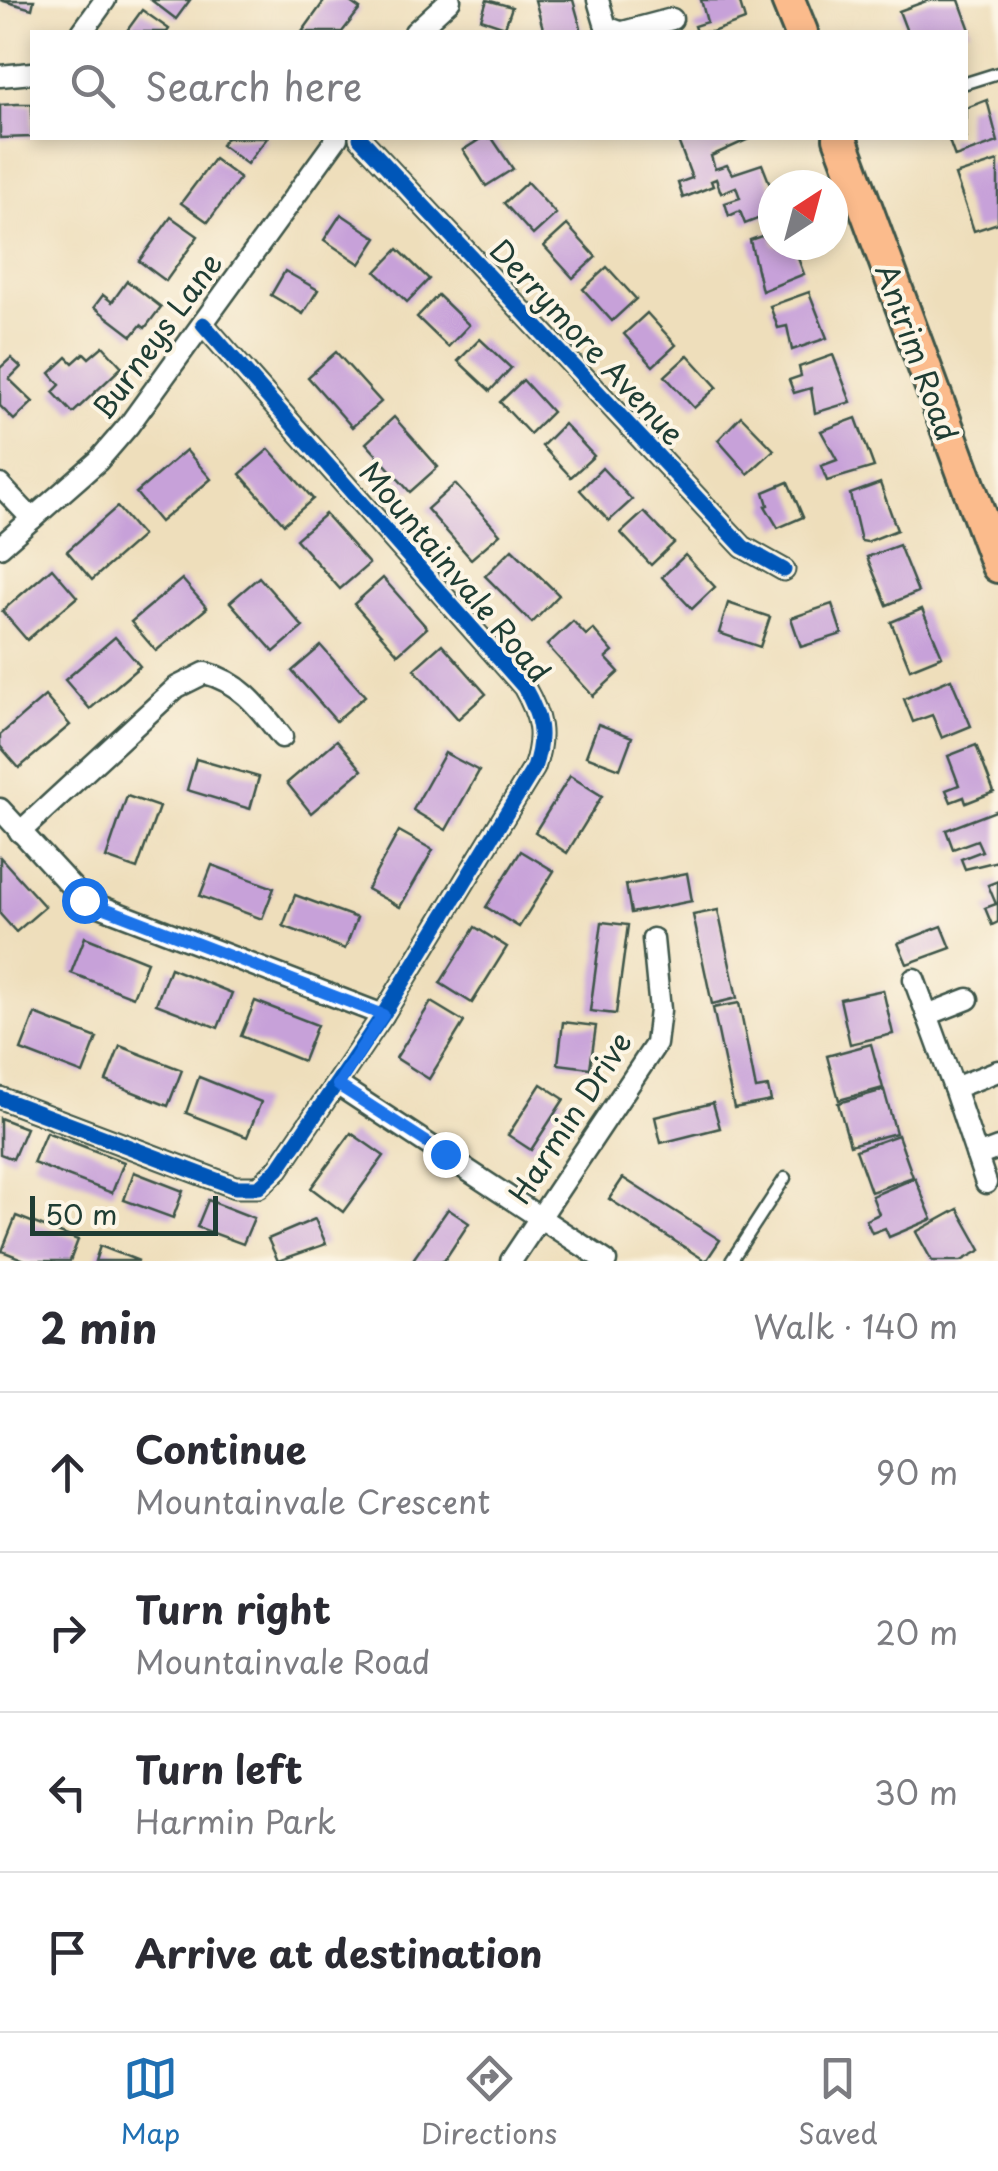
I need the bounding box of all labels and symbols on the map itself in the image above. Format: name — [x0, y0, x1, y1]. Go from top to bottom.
north arrow — [758, 170, 848, 260]
street label: Derrymore Avenue — [480, 228, 696, 454]
street label: Burneys Lane — [80, 242, 232, 428]
street label: Antrim Road — [865, 257, 971, 447]
street label: Mountainvale Road — [350, 450, 562, 692]
route start — [62, 878, 108, 924]
street label: Harmin Drive — [496, 1022, 642, 1212]
route end — [423, 1132, 469, 1178]
scale bar — [30, 1191, 218, 1236]

